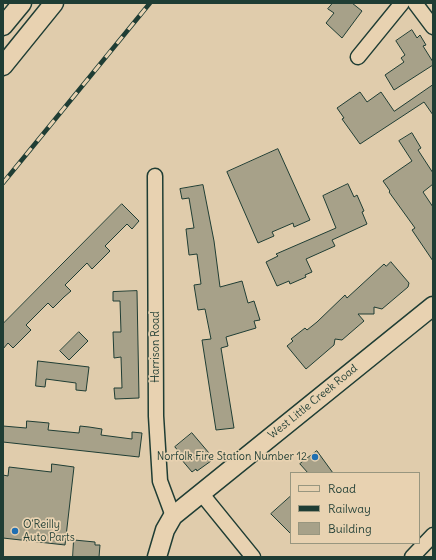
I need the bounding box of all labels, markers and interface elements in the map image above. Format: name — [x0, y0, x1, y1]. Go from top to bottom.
street label: Harrison Road — [149, 311, 163, 383]
street label: West Little Creek Road — [266, 362, 360, 442]
place label: Norfolk Fire Station Number 12 — [157, 450, 307, 464]
marker: Norfolk Fire Station Number 12 — [310, 452, 320, 462]
legend — [290, 472, 420, 544]
text: Road — [328, 481, 356, 496]
text: Railway — [328, 501, 371, 516]
place label: O'Reilly Auto Parts — [23, 518, 75, 544]
text: Building — [328, 521, 372, 536]
marker: O'Reilly Auto Parts — [10, 526, 20, 536]

